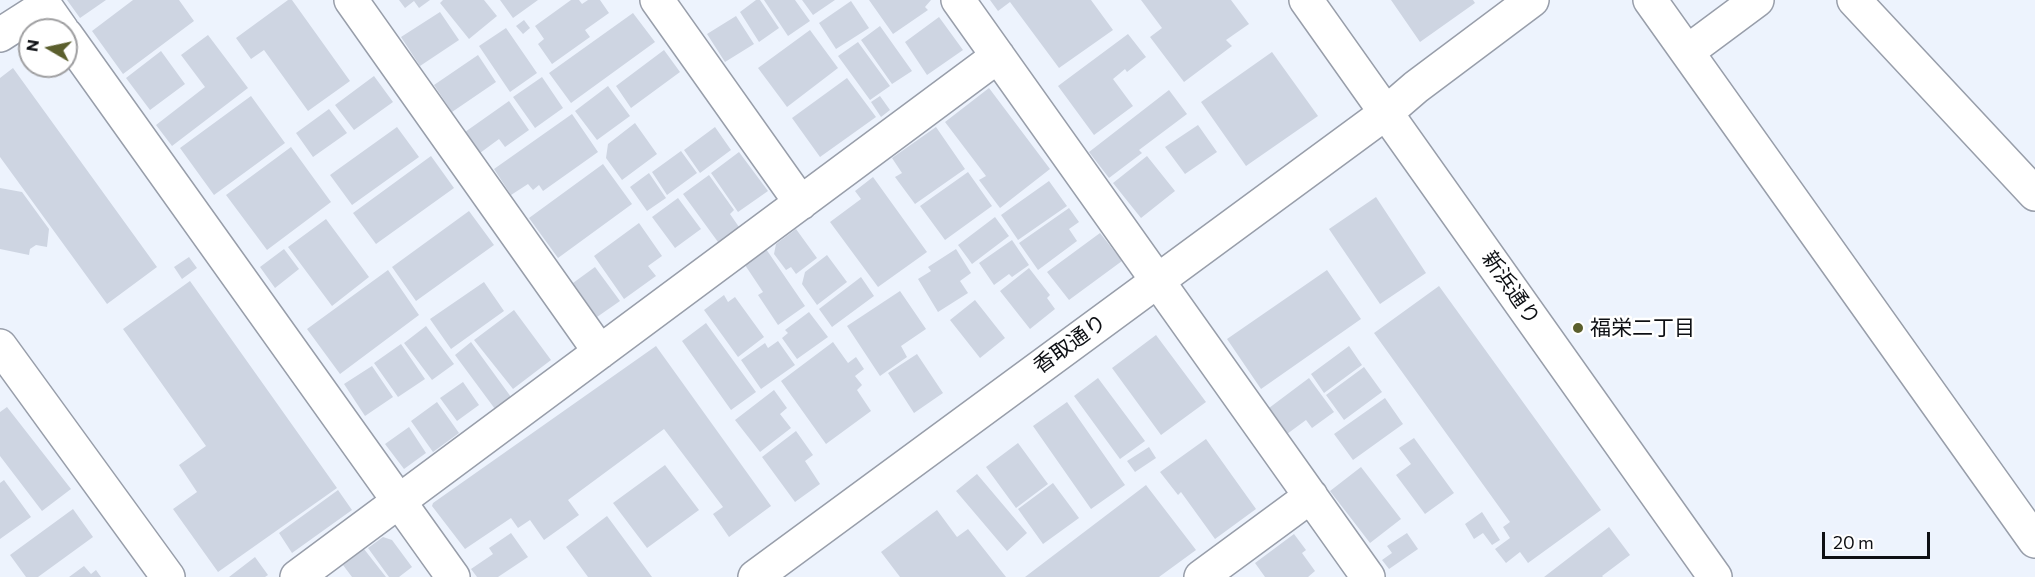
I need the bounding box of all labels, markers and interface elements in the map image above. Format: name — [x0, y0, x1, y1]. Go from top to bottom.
north arrow — [18, 18, 78, 78]
text: N — [21, 38, 42, 53]
street label: 新浜通り — [1477, 246, 1545, 330]
street label: 香取通り — [1029, 309, 1111, 379]
place label: 福栄二丁目 — [1590, 315, 1695, 341]
marker: 福栄二丁目 — [1571, 321, 1585, 335]
scale bar — [1825, 520, 1933, 558]
text: 20 m — [1833, 531, 1874, 553]

